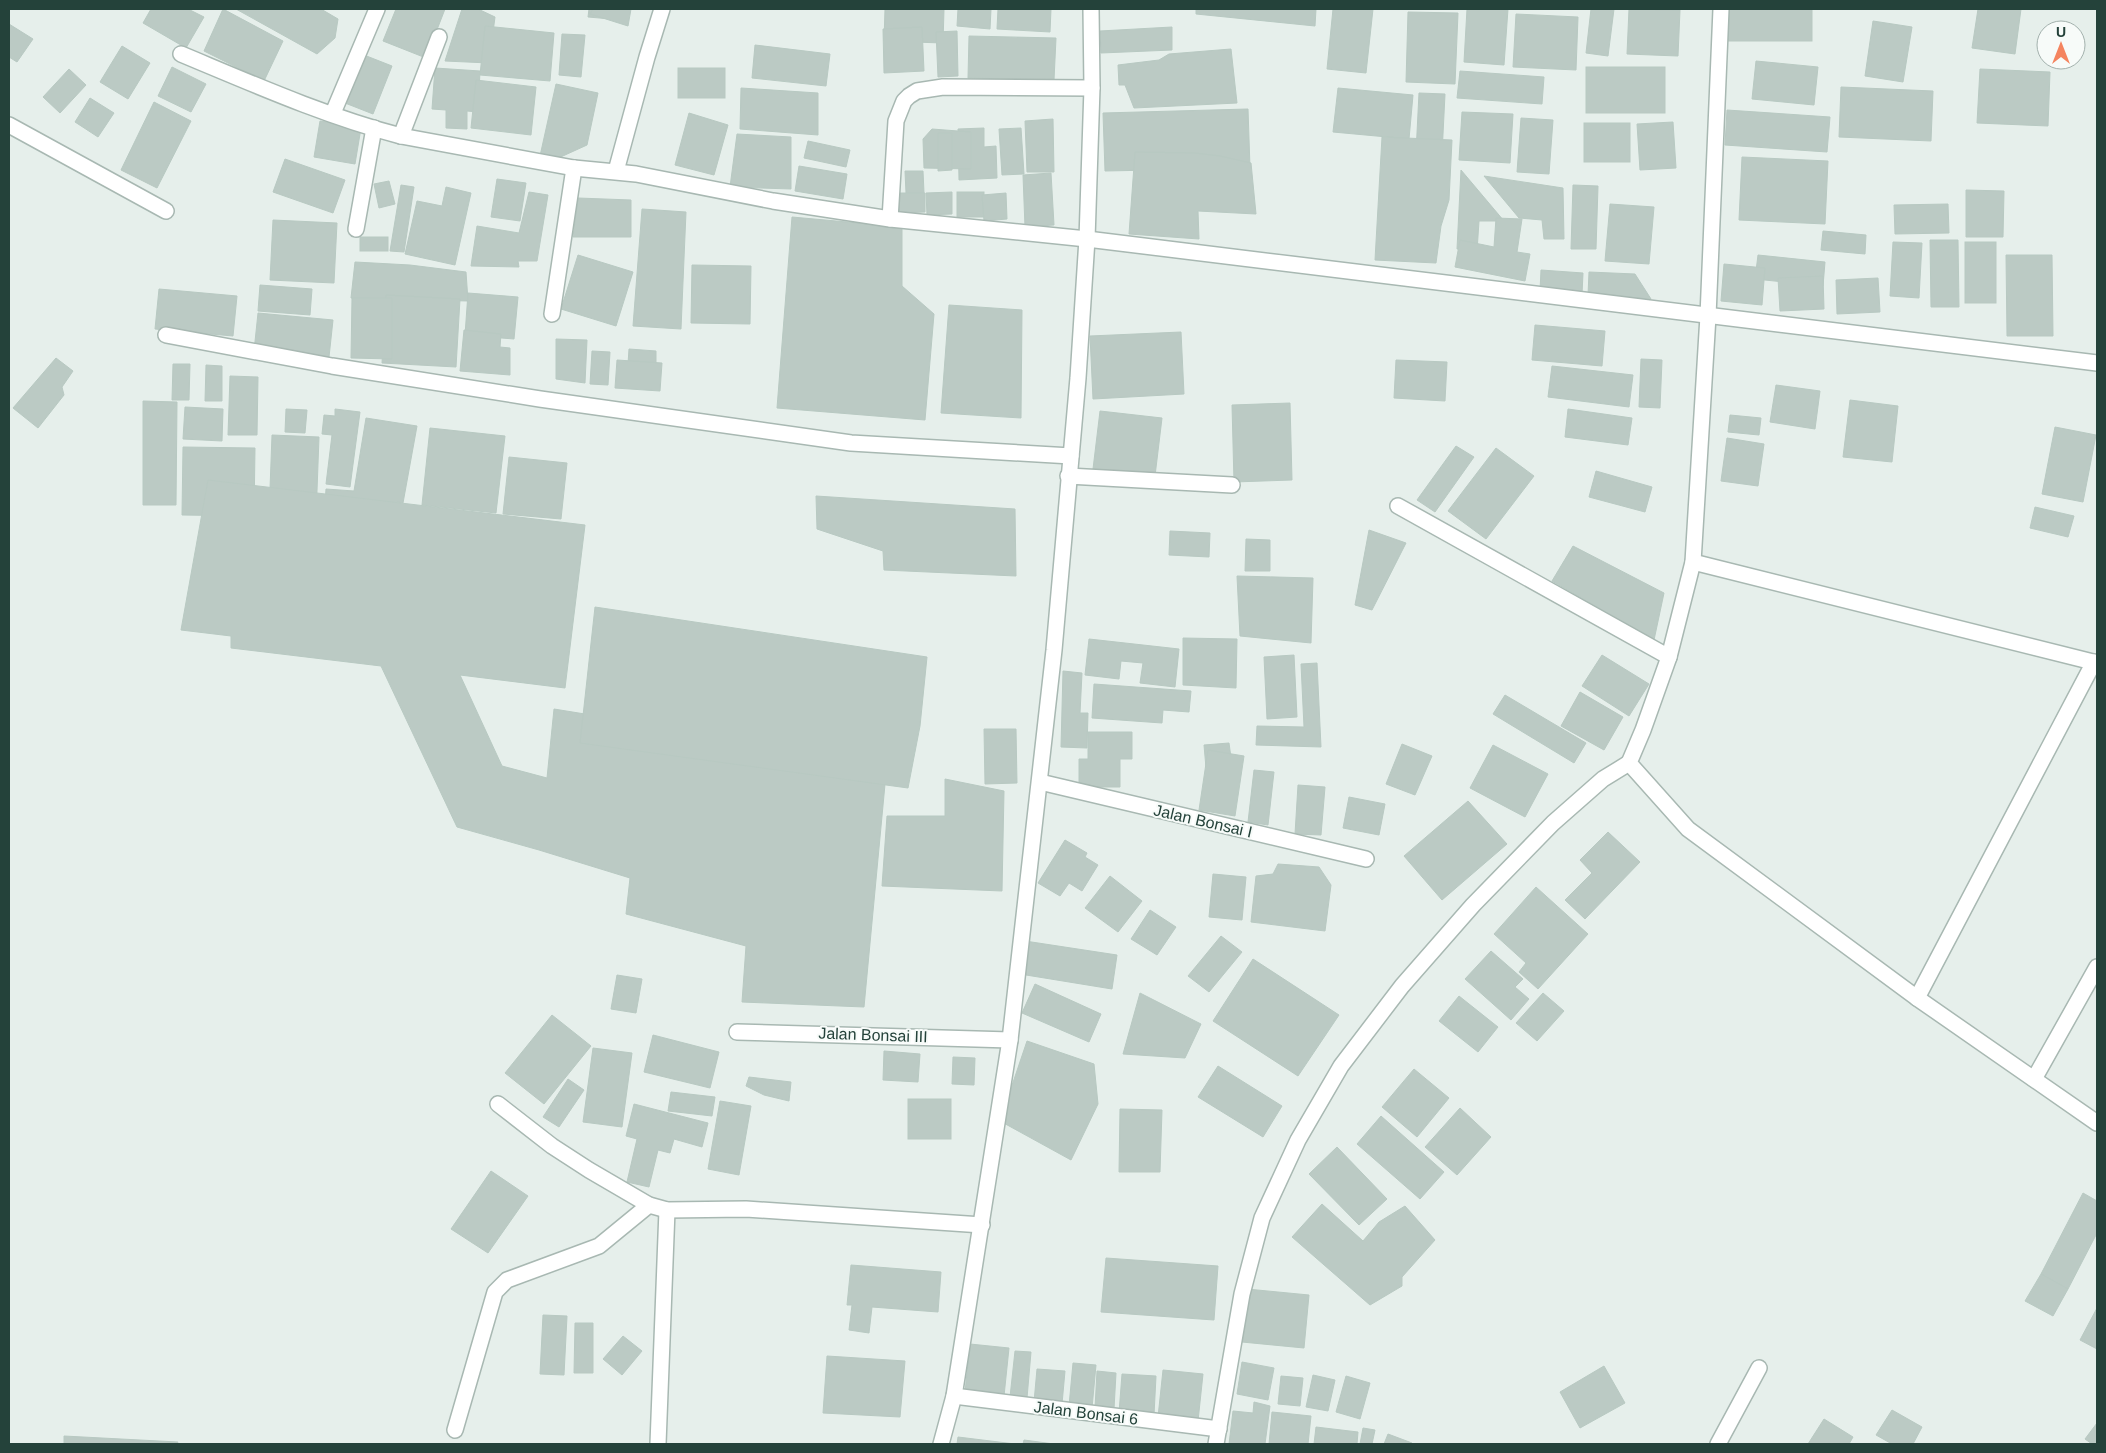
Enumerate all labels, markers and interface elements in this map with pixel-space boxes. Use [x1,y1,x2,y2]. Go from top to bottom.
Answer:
north arrow [2036,20,2086,70]
text: U [2056,24,2066,40]
street label: Jalan Bonsai I [1152,801,1254,841]
street label: Jalan Bonsai III [818,1025,928,1045]
street label: Jalan Bonsai 6 [1033,1398,1139,1428]

